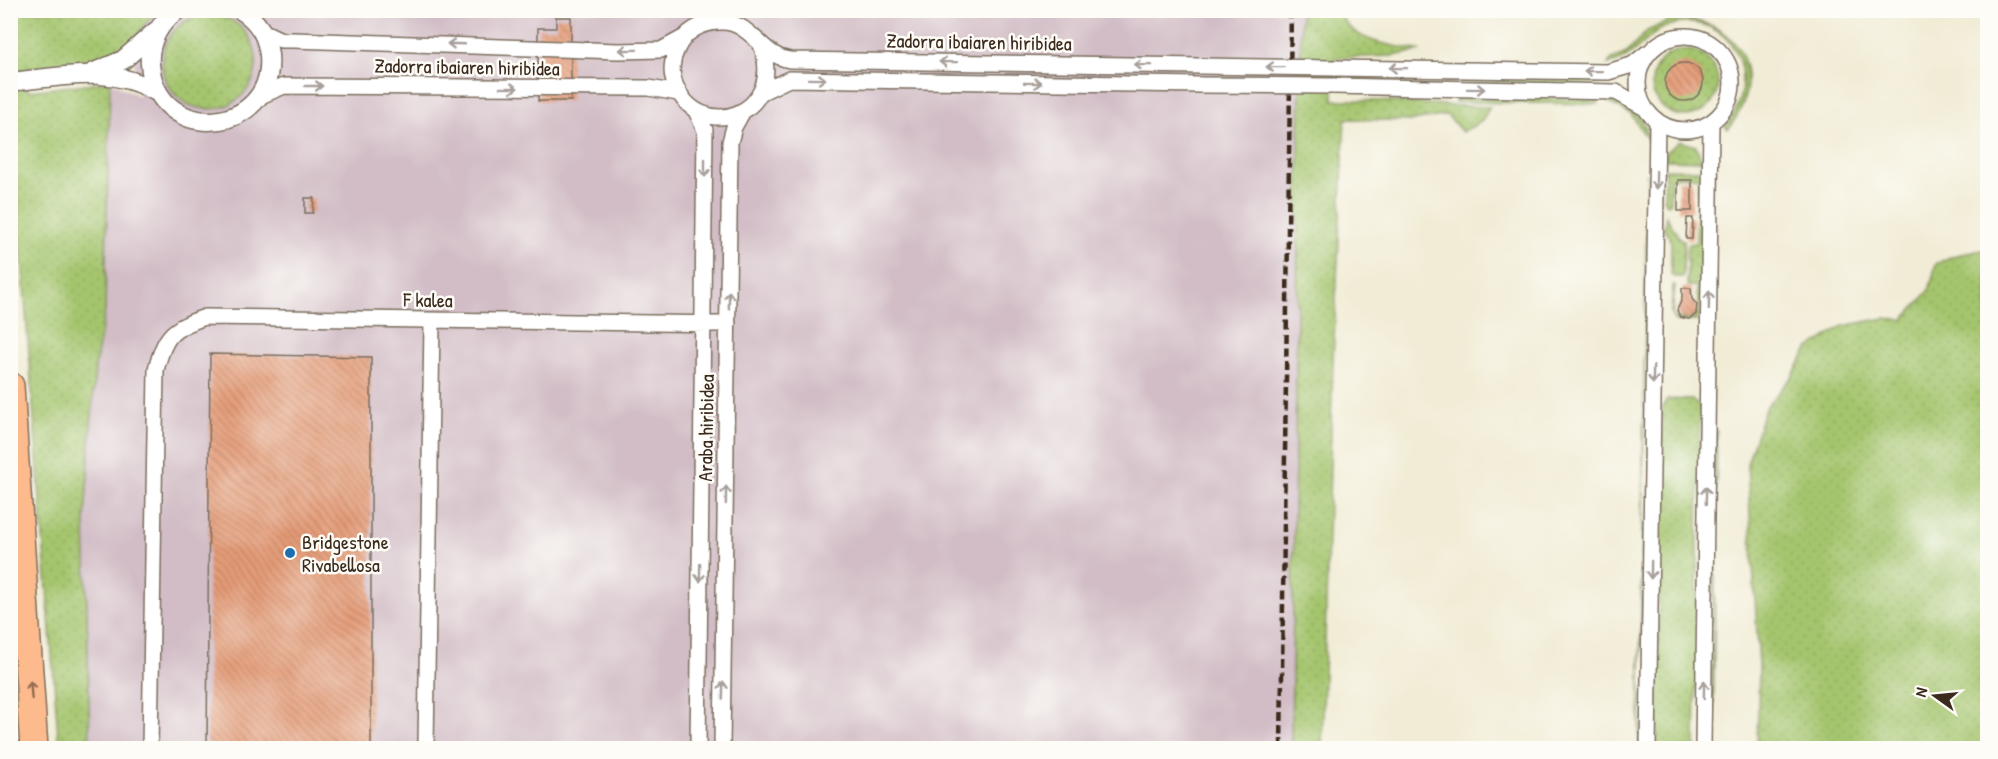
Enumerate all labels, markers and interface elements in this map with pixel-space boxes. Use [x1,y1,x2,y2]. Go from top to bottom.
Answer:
street label: Zadorra ibaiaren hiribidea [886,26,1072,57]
one-way arrow [447,38,467,50]
one-way arrow [618,45,638,56]
street label: Zadorra ibaiaren hiribidea [374,51,560,82]
one-way arrow [938,56,958,68]
one-way arrow [1133,59,1153,71]
one-way arrow [1266,61,1286,73]
one-way arrow [1389,63,1409,74]
one-way arrow [1584,65,1604,77]
one-way arrow [806,73,826,85]
one-way arrow [1022,77,1042,89]
one-way arrow [303,80,323,92]
one-way arrow [498,82,518,94]
one-way arrow [1465,84,1485,95]
one-way arrow [699,157,711,177]
one-way arrow [1650,170,1662,190]
street label: F kalea [402,286,453,313]
one-way arrow [723,291,734,311]
one-way arrow [1703,291,1715,311]
one-way arrow [1647,365,1659,385]
street label: Araba hiribidea [691,374,720,482]
one-way arrow [720,486,732,506]
one-way arrow [1700,486,1712,506]
place label: Bridgestone Rivabellosa [302,528,389,578]
marker: Bridgestone Rivabellosa [283,546,297,560]
one-way arrow [1645,560,1657,580]
one-way arrow [694,562,706,582]
north arrow [1905,666,1965,726]
one-way arrow [25,681,36,701]
one-way arrow [717,681,729,701]
one-way arrow [1698,681,1709,701]
text: N [1909,685,1932,699]

